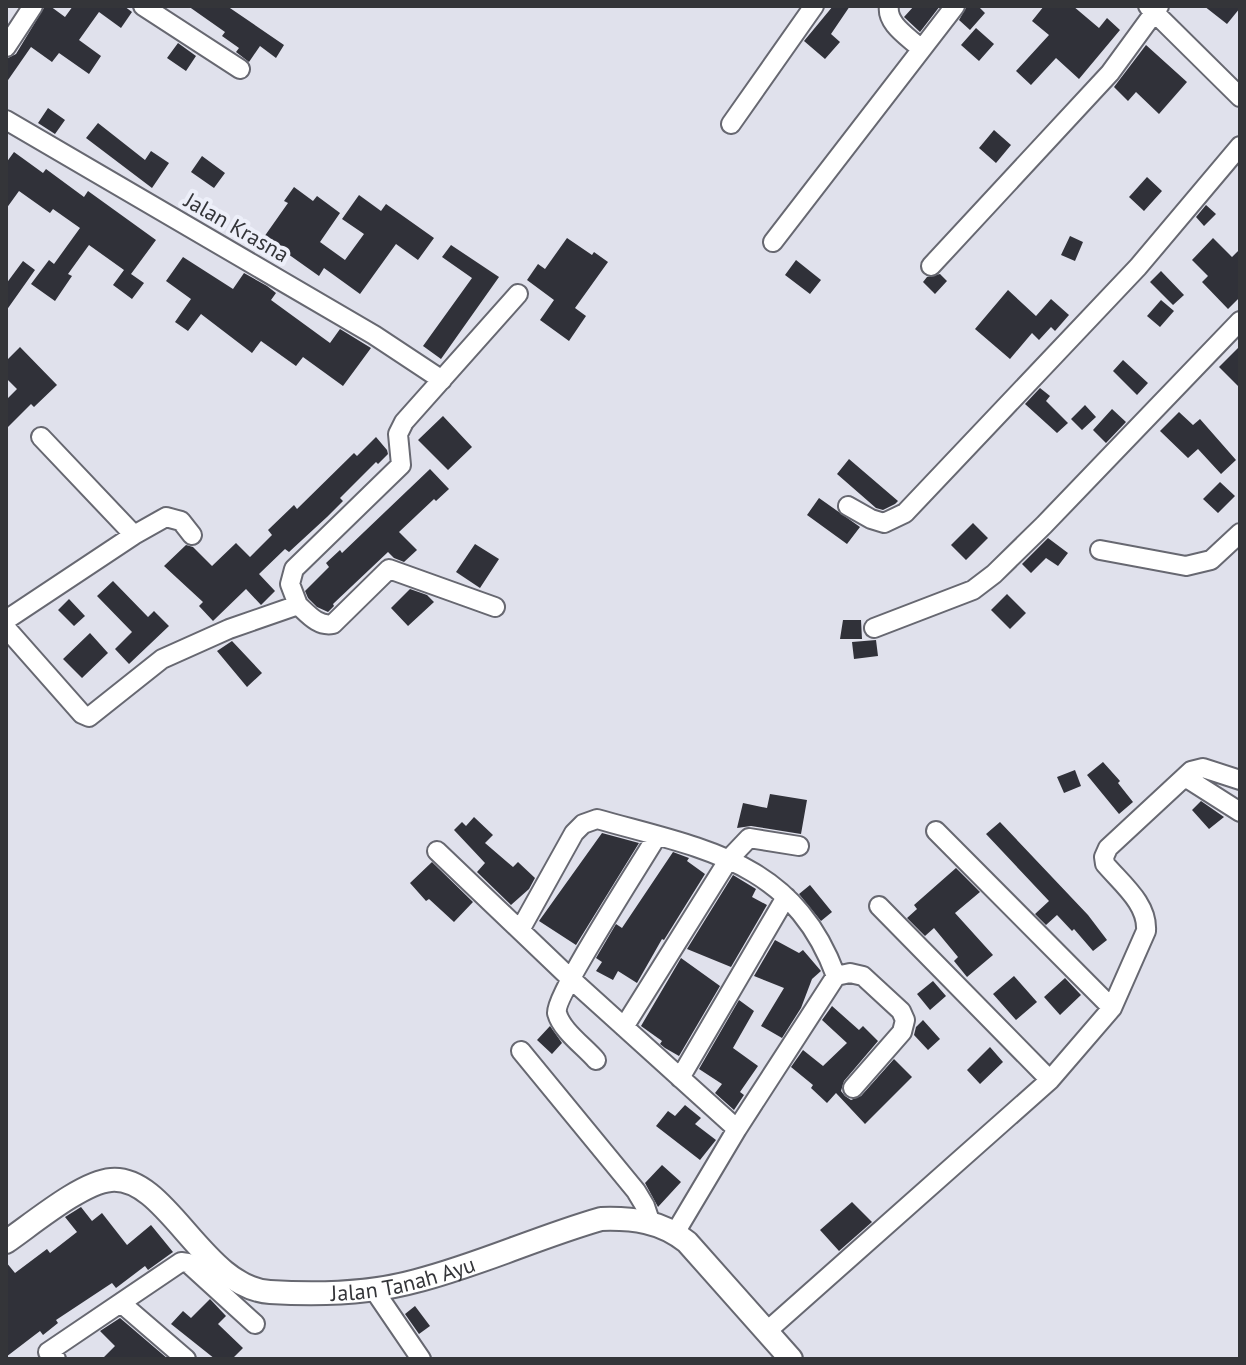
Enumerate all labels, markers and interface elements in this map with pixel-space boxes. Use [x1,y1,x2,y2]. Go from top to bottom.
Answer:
street label: Jalan Krasna [179,185,294,268]
street label: Jalan Tanah Ayu [329,1250,479,1307]

